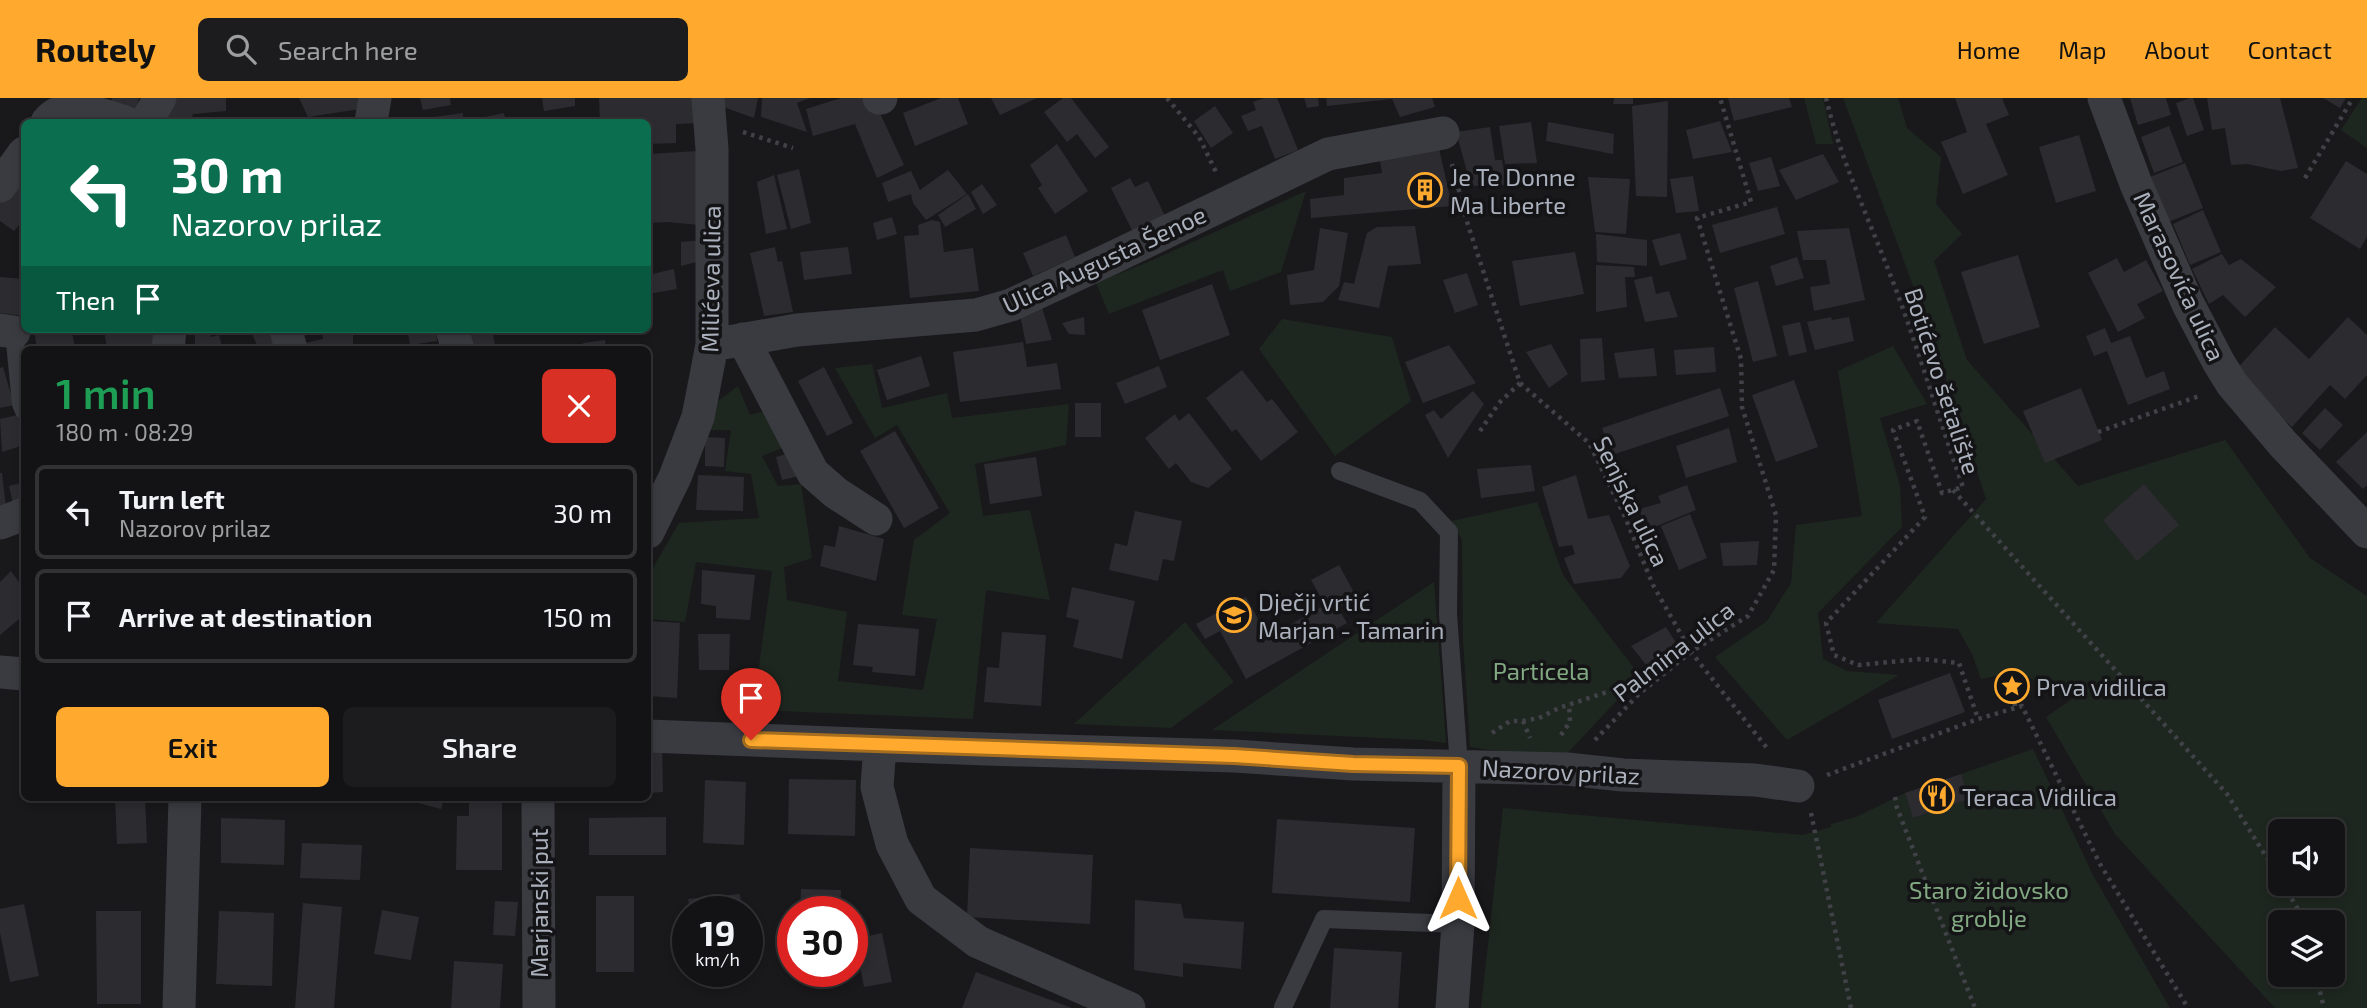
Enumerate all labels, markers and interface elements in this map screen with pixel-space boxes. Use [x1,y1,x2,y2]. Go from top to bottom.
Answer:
search box [198,18,688,81]
text: Routely [35,29,156,69]
icon: search [222,30,260,68]
text: Search here [278,34,418,65]
text: Home [1957,35,2020,64]
text: Map [2058,35,2106,64]
text: About [2144,35,2210,64]
text: Contact [2248,35,2332,64]
text: 30 m [171,144,283,203]
icon: left [56,147,147,238]
place label: Je Te Donne Ma Liberte [1450,162,1576,219]
building icon: Je Te Donne Ma Liberte [1406,171,1444,209]
street label: Marasovića ulica [2128,187,2232,365]
street label: Ulica Augusta Šenoe [998,199,1210,319]
text: Nazorov prilaz [171,204,382,242]
street label: Milićeva ulica [694,205,726,353]
icon: arrive [129,280,167,318]
text: Then [56,284,115,315]
street label: Botićevo šetalište [1899,284,1987,478]
text: 1 min [56,367,156,417]
button: close [542,369,616,443]
text: 180 m · 08:29 [56,418,193,446]
street label: Senjska ulica [1588,431,1676,571]
text: Turn left [119,483,225,514]
icon: left [60,493,98,531]
text: 30 m [553,497,612,528]
text: Nazorov prilaz [119,514,271,542]
place label: Dječji vrtić Marjan - Tamarin [1258,587,1444,644]
street label: Palmina ulica [1607,595,1739,707]
school or university icon: Dječji vrtić Marjan - Tamarin [1215,596,1253,634]
icon: arrive [60,597,98,635]
text: Arrive at destination [119,601,372,632]
text: 150 m [543,601,612,632]
park label: Particela [1493,656,1589,685]
place icon: Prva vidilica [1993,667,2031,705]
pin [721,668,781,740]
place label: Prva vidilica [2036,672,2167,701]
icon: arrive [732,679,770,717]
button: Exit [56,707,329,787]
button: Share [343,707,616,787]
street label: Nazorov prilaz [1481,752,1641,790]
restaurant icon: Teraca Vidilica [1918,777,1956,815]
place label: Teraca Vidilica [1962,782,2117,811]
map controls [2268,819,2345,987]
button: sound [2268,819,2345,896]
street label: Marjanski put [524,828,553,978]
position arrow [1421,861,1495,935]
park label: Staro židovsko groblje [1909,875,2069,932]
speed limit sign: 30 [777,896,868,987]
button: layers [2268,910,2345,987]
text: 19 [700,911,735,953]
text: km/h [695,948,740,970]

